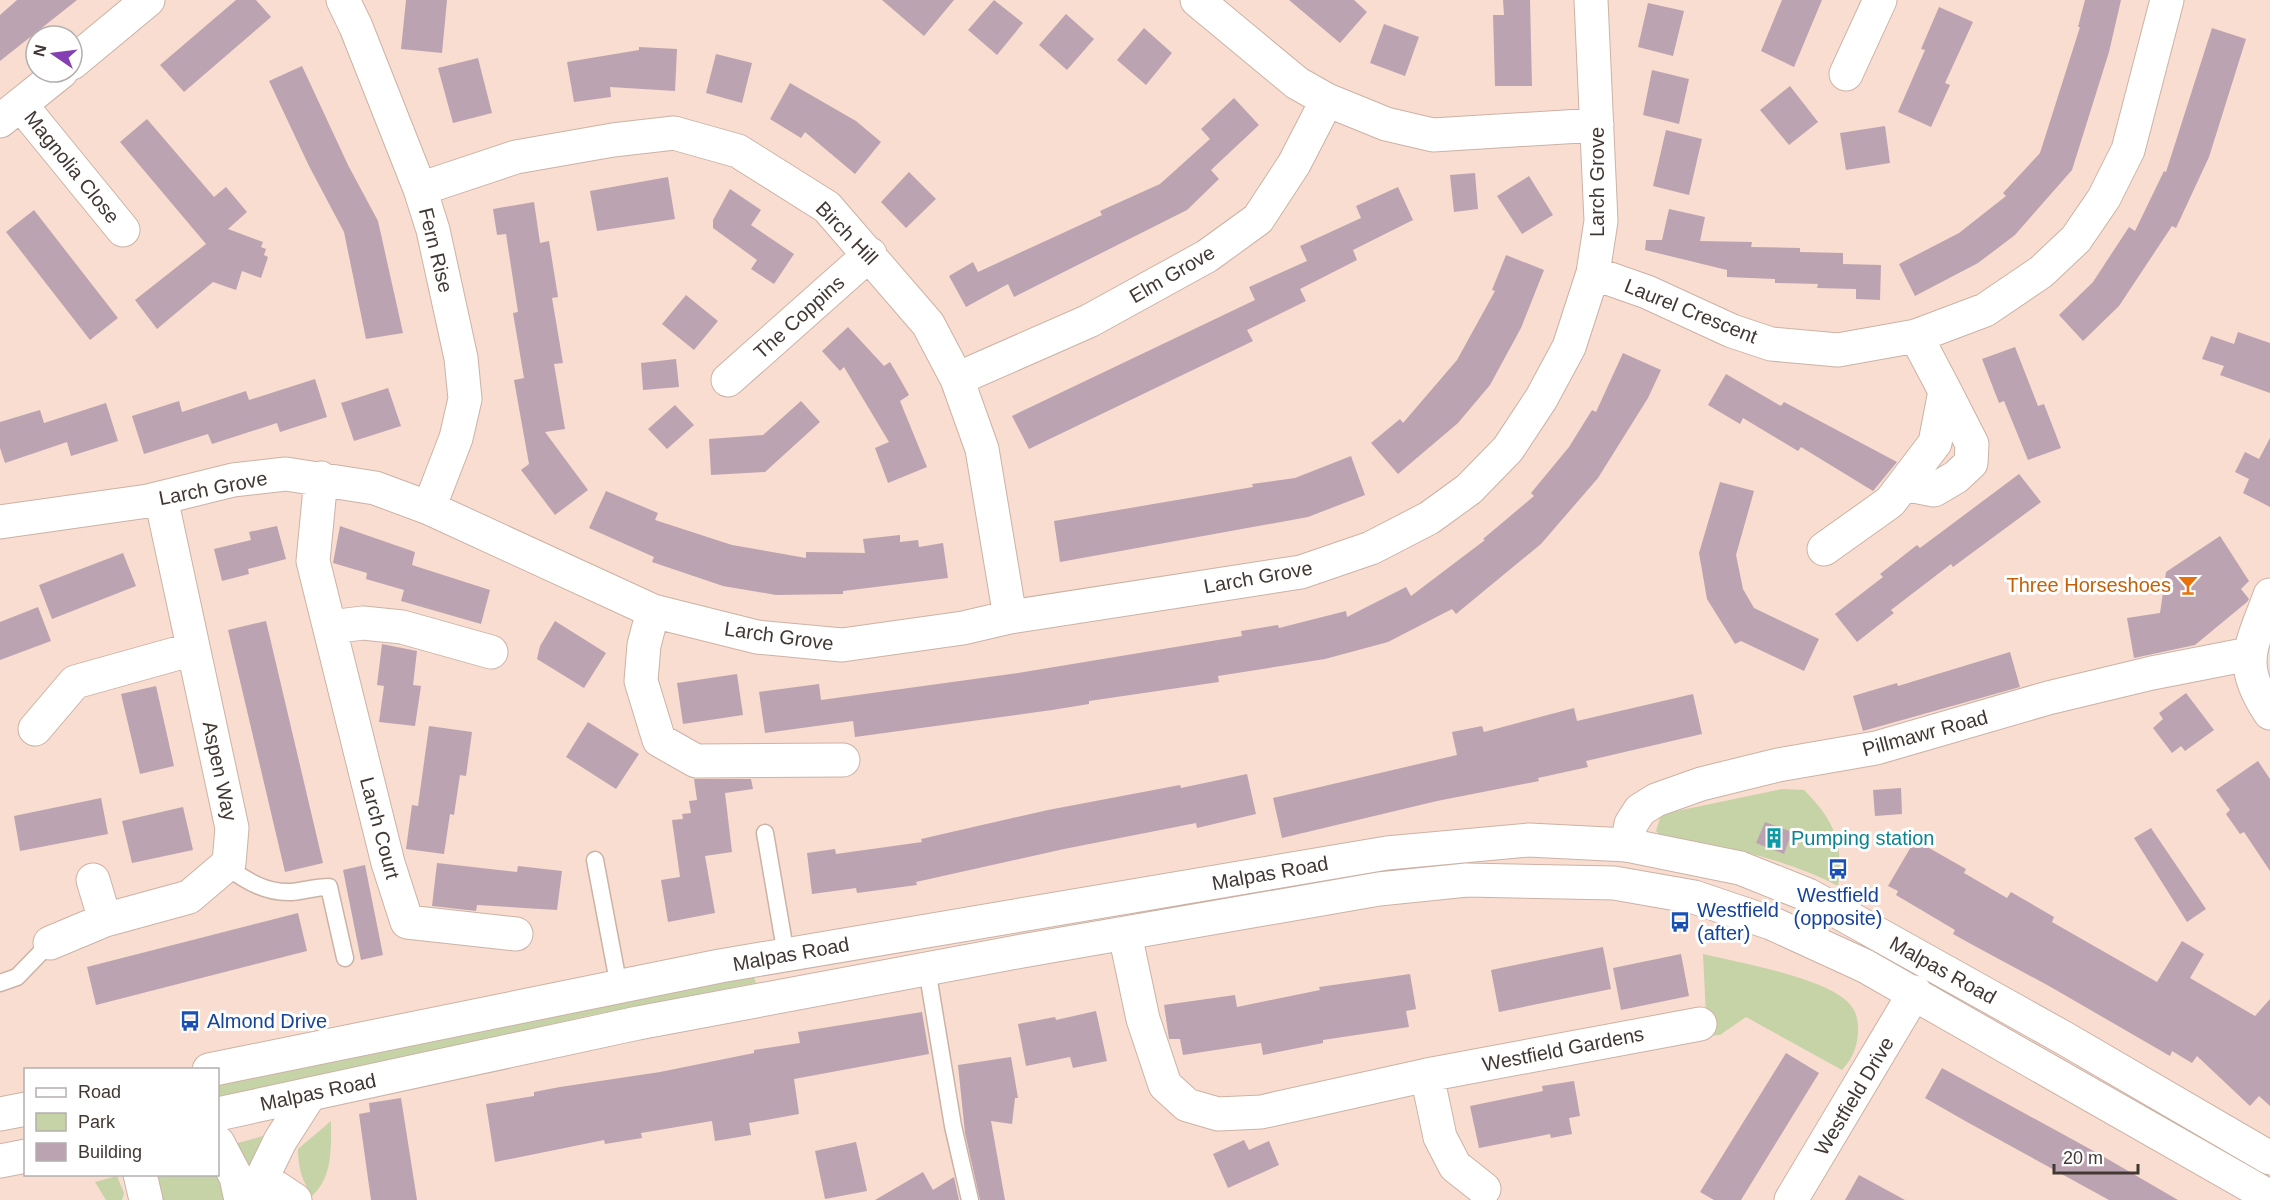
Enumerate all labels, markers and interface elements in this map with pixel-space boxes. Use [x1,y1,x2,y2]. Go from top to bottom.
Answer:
north arrow [24,24,84,84]
text: N [30,43,50,58]
street label: Magnolia Close [20,107,124,227]
street label: Larch Grove [1586,127,1608,237]
street label: Birch Hill [812,197,882,269]
street label: Fern Rise [415,205,457,295]
street label: Elm Grove [1126,241,1218,307]
street label: The Coppins [750,271,848,363]
street label: Laurel Crescent [1621,274,1761,348]
street label: Larch Grove [157,467,269,509]
street label: Larch Grove [1202,557,1314,597]
bar icon: Three Horseshoes [2176,573,2200,597]
place label: Three Horseshoes [2006,574,2171,596]
street label: Larch Grove [723,617,835,655]
street label: Pillmawr Road [1860,706,1990,760]
street label: Aspen Way [199,719,241,823]
street label: Larch Court [356,775,404,882]
building icon: Pumping station [1762,826,1786,850]
place label: Pumping station [1791,827,1934,849]
street label: Malpas Road [1210,852,1330,894]
bus stop icon: Westfield (opposite) [1826,857,1850,881]
place label: Westfield (opposite) [1794,884,1882,929]
place label: Westfield (after) [1697,899,1779,944]
bus stop icon: Westfield (after) [1668,910,1692,934]
street label: Malpas Road [1886,932,2000,1008]
street label: Malpas Road [731,933,851,975]
bus stop icon: Almond Drive [178,1009,202,1033]
place label: Almond Drive [207,1010,327,1032]
street label: Westfield Gardens [1480,1023,1646,1075]
street label: Westfield Drive [1810,1033,1898,1159]
legend [24,1068,219,1176]
street label: Malpas Road [258,1069,378,1115]
text: Road [78,1082,121,1102]
text: Park [78,1112,116,1132]
scale bar [2054,1137,2138,1175]
text: Building [78,1142,142,1162]
text: 20 m [2063,1148,2103,1168]

